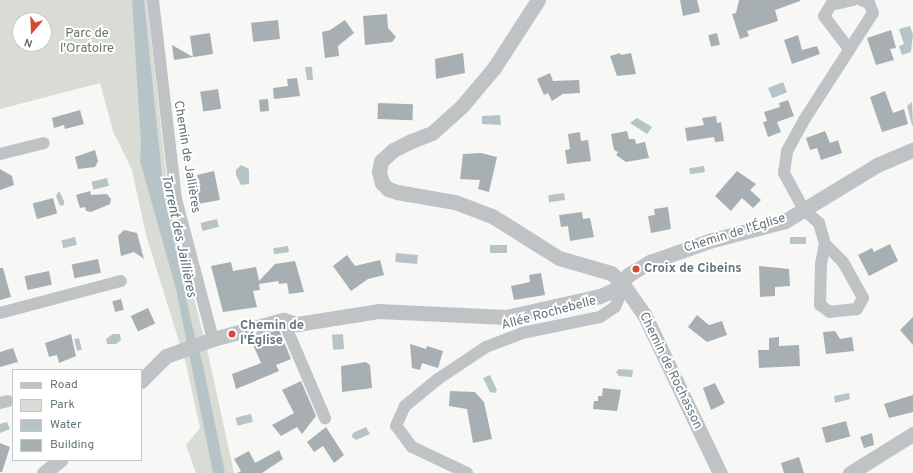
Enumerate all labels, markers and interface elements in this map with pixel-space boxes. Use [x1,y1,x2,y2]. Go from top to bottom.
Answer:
north arrow [12,12,52,52]
park label: Parc de l'Oratoire [60,27,114,58]
text: N [22,34,34,50]
street label: Chemin de Jallières [169,100,203,214]
water label: Torrent des Jaillières [157,173,199,299]
street label: Chemin de l'Église [682,211,788,257]
place label: Croix de Cibeins [644,261,742,277]
marker: Croix de Cibeins [631,264,641,274]
street label: Allée Rochebelle [500,294,598,334]
street label: Chemin de Rochasson [635,310,705,432]
place label: Chemin de l'Église [240,319,304,350]
marker: Chemin de l'Église [227,329,237,339]
legend [12,369,142,461]
text: Road [50,377,78,393]
text: Park [50,397,75,413]
text: Water [50,417,82,433]
text: Building [50,437,94,453]

